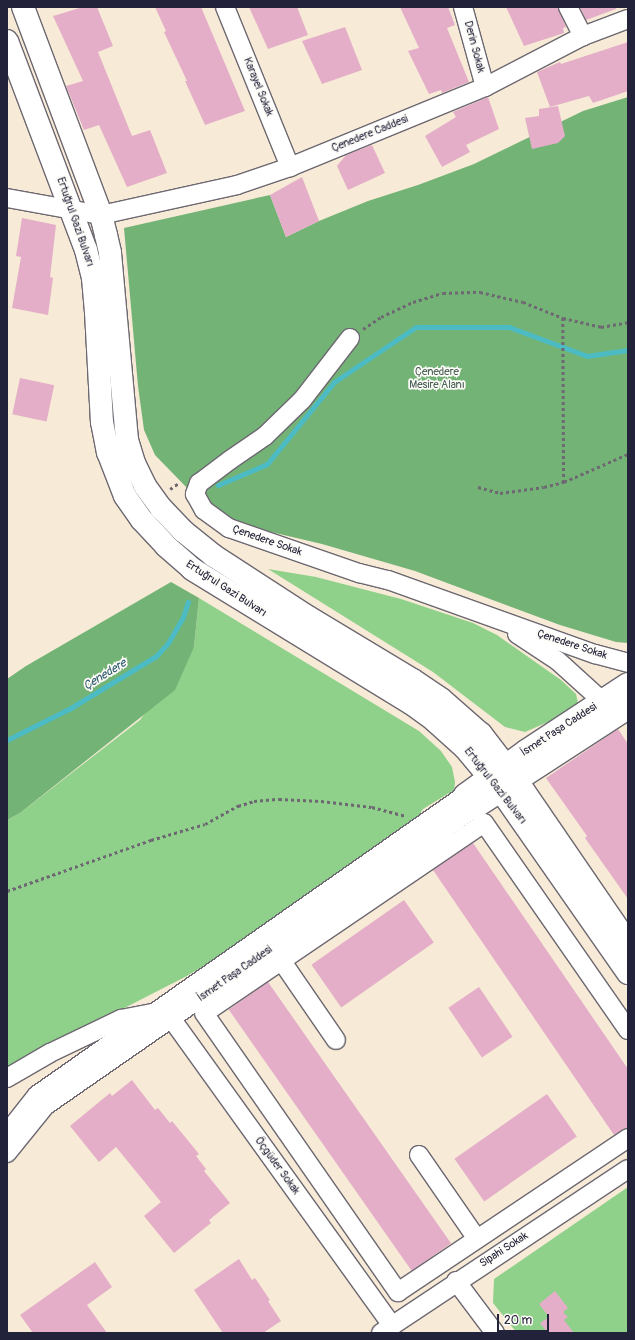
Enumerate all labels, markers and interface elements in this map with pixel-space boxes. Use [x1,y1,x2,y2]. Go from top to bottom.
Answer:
street label: Derin Sokak [461,20,487,74]
street label: Karayel Sokak [240,56,276,118]
street label: Çenedere Caddesi [330,113,410,155]
street label: Ertuğrul Gazi Bulvarı [54,176,96,268]
park label: Çenedere Mesire Alanı [409,366,465,392]
street label: Çenedere Sokak [230,523,304,559]
street label: Ertuğrul Gazi Bulvarı [183,558,269,620]
street label: Çenedere Sokak [535,627,609,663]
water label: Çenedere [81,656,129,694]
street label: İsmet Paşa Caddesi [518,700,600,760]
street label: Ertuğrul Gazi Bulvarı [461,745,529,827]
street label: İsmet Paşa Caddesi [195,943,275,1005]
street label: Öçgüder Sokak [252,1135,302,1197]
street label: Sipahi Sokak [477,1230,531,1270]
scale bar [499,1306,551,1332]
text: 20 m [504,1313,532,1328]

